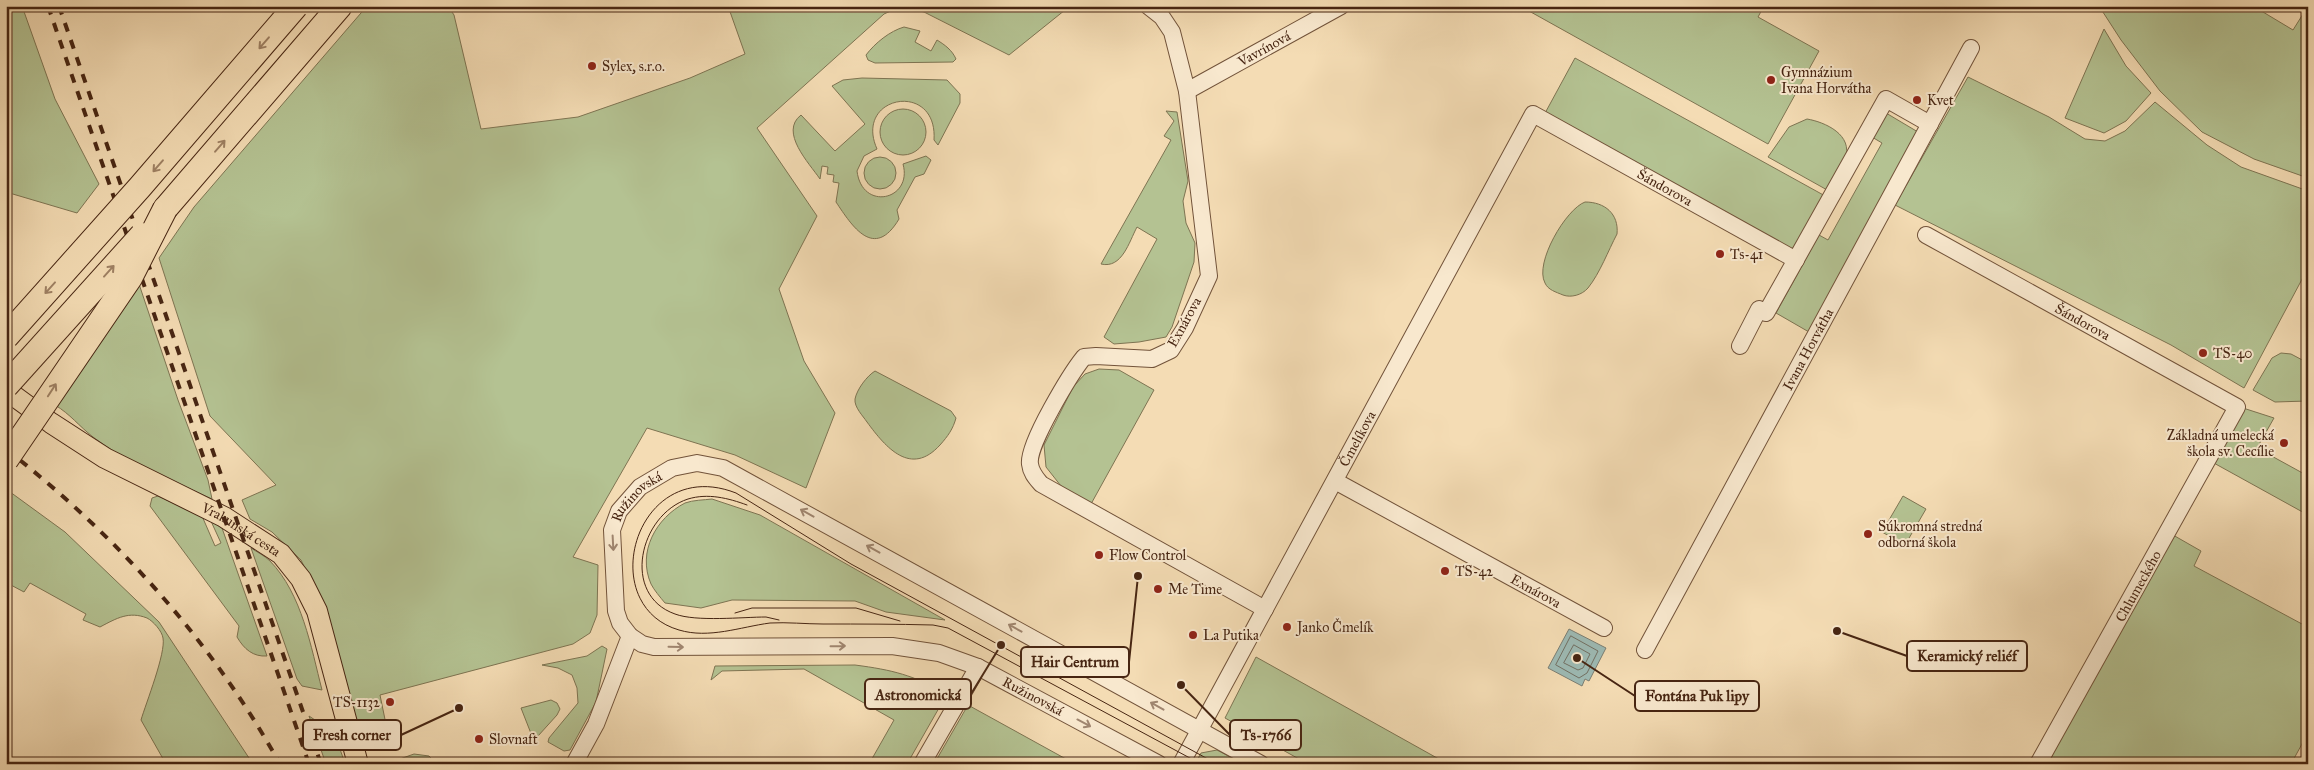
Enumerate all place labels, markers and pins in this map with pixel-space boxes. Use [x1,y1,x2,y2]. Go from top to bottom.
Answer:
place label: Sylex, s.r.o. [602,58,665,75]
marker: Sylex, s.r.o. [586,60,598,72]
place label: Gymnázium Ivana Horvátha [1781,64,1872,97]
marker: Gymnázium Ivana Horvátha [1765,74,1777,86]
place label: Kvet [1927,92,1954,109]
marker: Kvet [1911,94,1923,106]
place label: Ts-41 [1730,246,1764,263]
marker: Ts-41 [1714,248,1726,260]
place label: TS-40 [2213,345,2252,362]
marker: TS-40 [2197,347,2209,359]
place label: Základná umelecká škola sv. Cecílie [2167,427,2274,460]
marker: Základná umelecká škola sv. Cecílie [2278,437,2290,449]
place label: Súkromná stredná odborná škola [1878,518,1982,551]
marker: Súkromná stredná odborná škola [1862,528,1874,540]
place label: Flow Control [1109,547,1187,564]
marker: Flow Control [1093,549,1105,561]
place label: TS-42 [1455,563,1493,580]
marker: TS-42 [1439,565,1451,577]
place label: Me Time [1168,581,1222,598]
marker: Me Time [1152,583,1164,595]
place label: Janko Čmelík [1295,617,1374,637]
marker: Janko Čmelík [1281,621,1293,633]
place label: La Putika [1203,627,1259,644]
marker: La Putika [1187,629,1199,641]
callout: Keramický reliéf [1907,641,2027,671]
callout: Hair Centrum [1021,647,1129,677]
callout: Astronomická [865,679,971,709]
callout: Fontána Puk lipy [1635,681,1759,711]
place label: TS-1132 [333,694,380,711]
marker: TS-1132 [384,696,396,708]
callout: Fresh corner [303,720,401,750]
callout: Ts-1766 [1230,720,1301,750]
place label: Slovnaft [489,731,538,748]
marker: Slovnaft [473,733,485,745]

